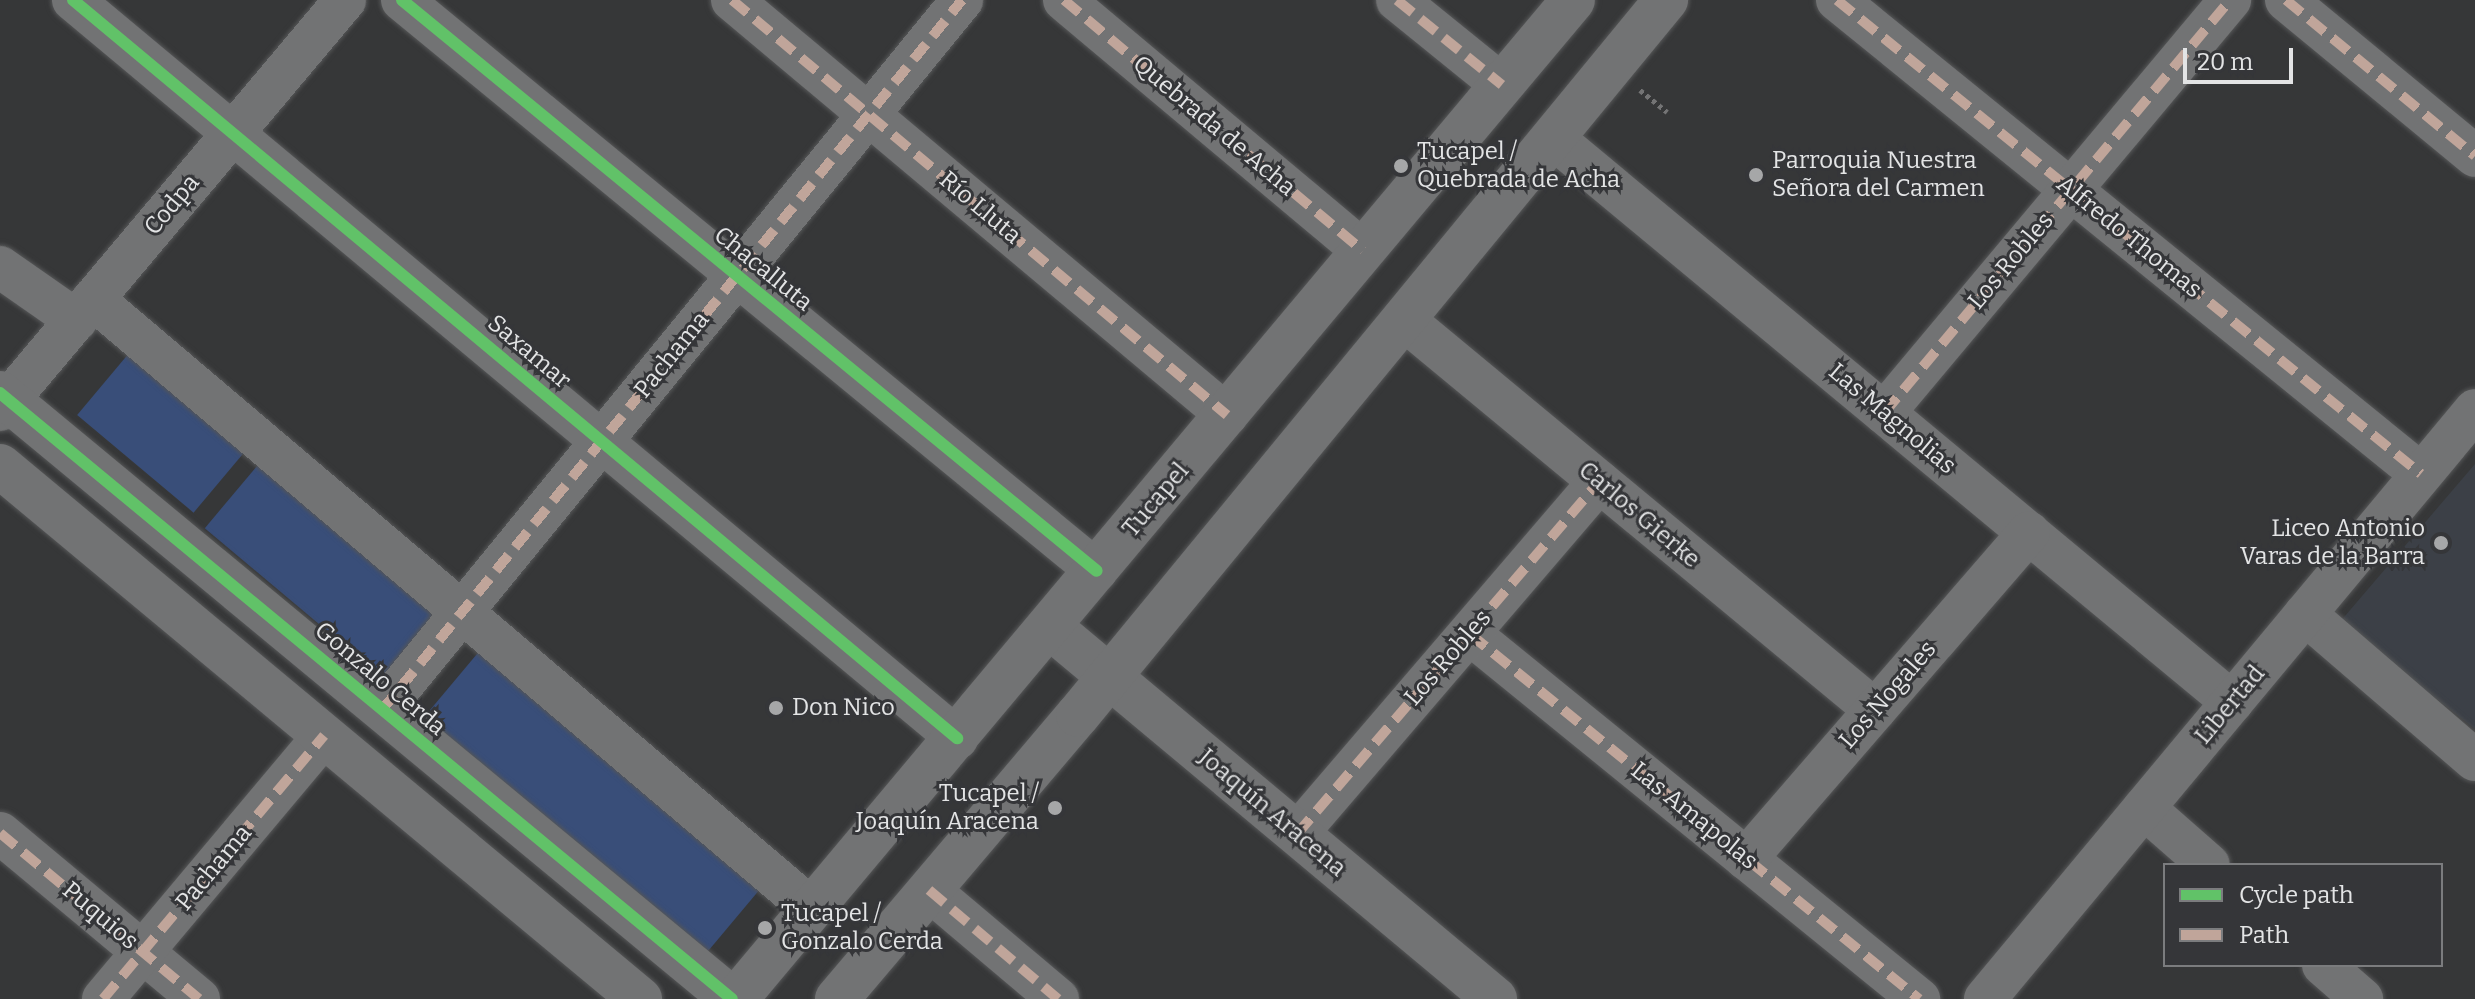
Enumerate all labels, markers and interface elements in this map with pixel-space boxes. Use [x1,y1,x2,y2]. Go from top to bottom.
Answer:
scale bar [2187,32,2297,82]
text: 20 m [2197,48,2253,76]
street label: Quebrada de Acha [1127,50,1301,202]
place label: Tucapel / Quebrada de Acha [1417,138,1620,194]
place label: Parroquia Nuestra Señora del Carmen [1772,147,1985,203]
marker: Tucapel / Quebrada de Acha [1392,157,1410,175]
street label: Río Lluta [933,166,1027,250]
marker: Parroquia Nuestra Señora del Carmen [1747,166,1765,184]
street label: Codpa [138,169,206,241]
street label: Alfredo Thomas [2051,170,2207,304]
street label: Los Robles [1962,207,2060,315]
street label: Chacalluta [708,221,818,317]
street label: Pachama [628,306,716,404]
street label: Saxamar [482,309,576,395]
street label: Las Magnolias [1823,358,1961,480]
street label: Carlos Gierke [1573,456,1705,574]
street label: Tucapel [1117,457,1195,543]
place label: Liceo Antonio Varas de la Barra [2240,515,2425,571]
marker: Liceo Antonio Varas de la Barra [2432,534,2450,552]
street label: Los Robles [1399,604,1497,712]
street label: Gonzalo Cerda [309,616,451,742]
street label: Los Nogales [1833,635,1943,755]
street label: Libertad [2189,660,2271,750]
place label: Don Nico [792,694,895,722]
marker: Don Nico [767,699,785,717]
street label: Joaquín Aracena [1193,743,1351,883]
street label: Las Amapolas [1625,756,1763,876]
place label: Tucapel / Joaquín Aracena [856,780,1039,836]
marker: Tucapel / Joaquín Aracena [1046,799,1064,817]
street label: Pachama [170,819,258,917]
legend [2163,863,2443,967]
street label: Puquios [56,876,144,956]
text: Cycle path [2239,881,2354,909]
place label: Tucapel / Gonzalo Cerda [781,900,943,956]
marker: Tucapel / Gonzalo Cerda [756,919,774,937]
text: Path [2239,921,2289,949]

